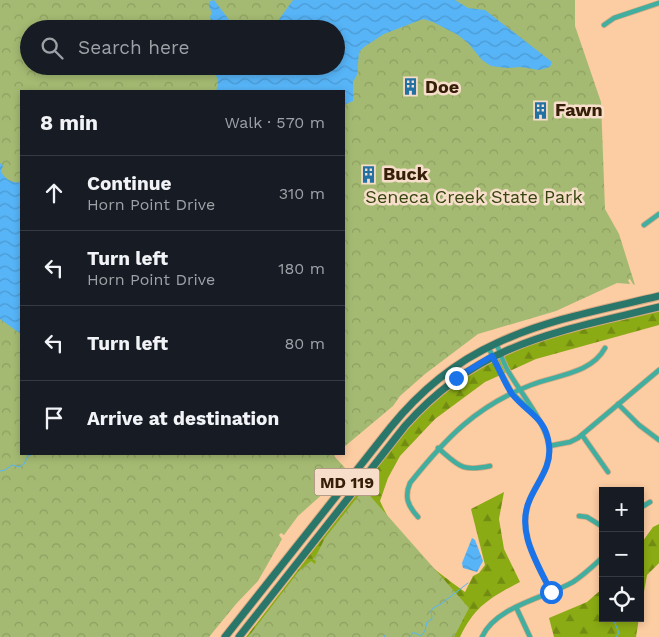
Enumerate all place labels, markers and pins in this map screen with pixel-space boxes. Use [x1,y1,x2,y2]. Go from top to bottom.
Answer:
place label: Doe [425,76,459,97]
building icon: Doe [401,77,421,97]
place label: Fawn [555,99,603,120]
building icon: Fawn [531,100,551,120]
place label: Buck [383,163,429,184]
building icon: Buck [359,164,379,184]

